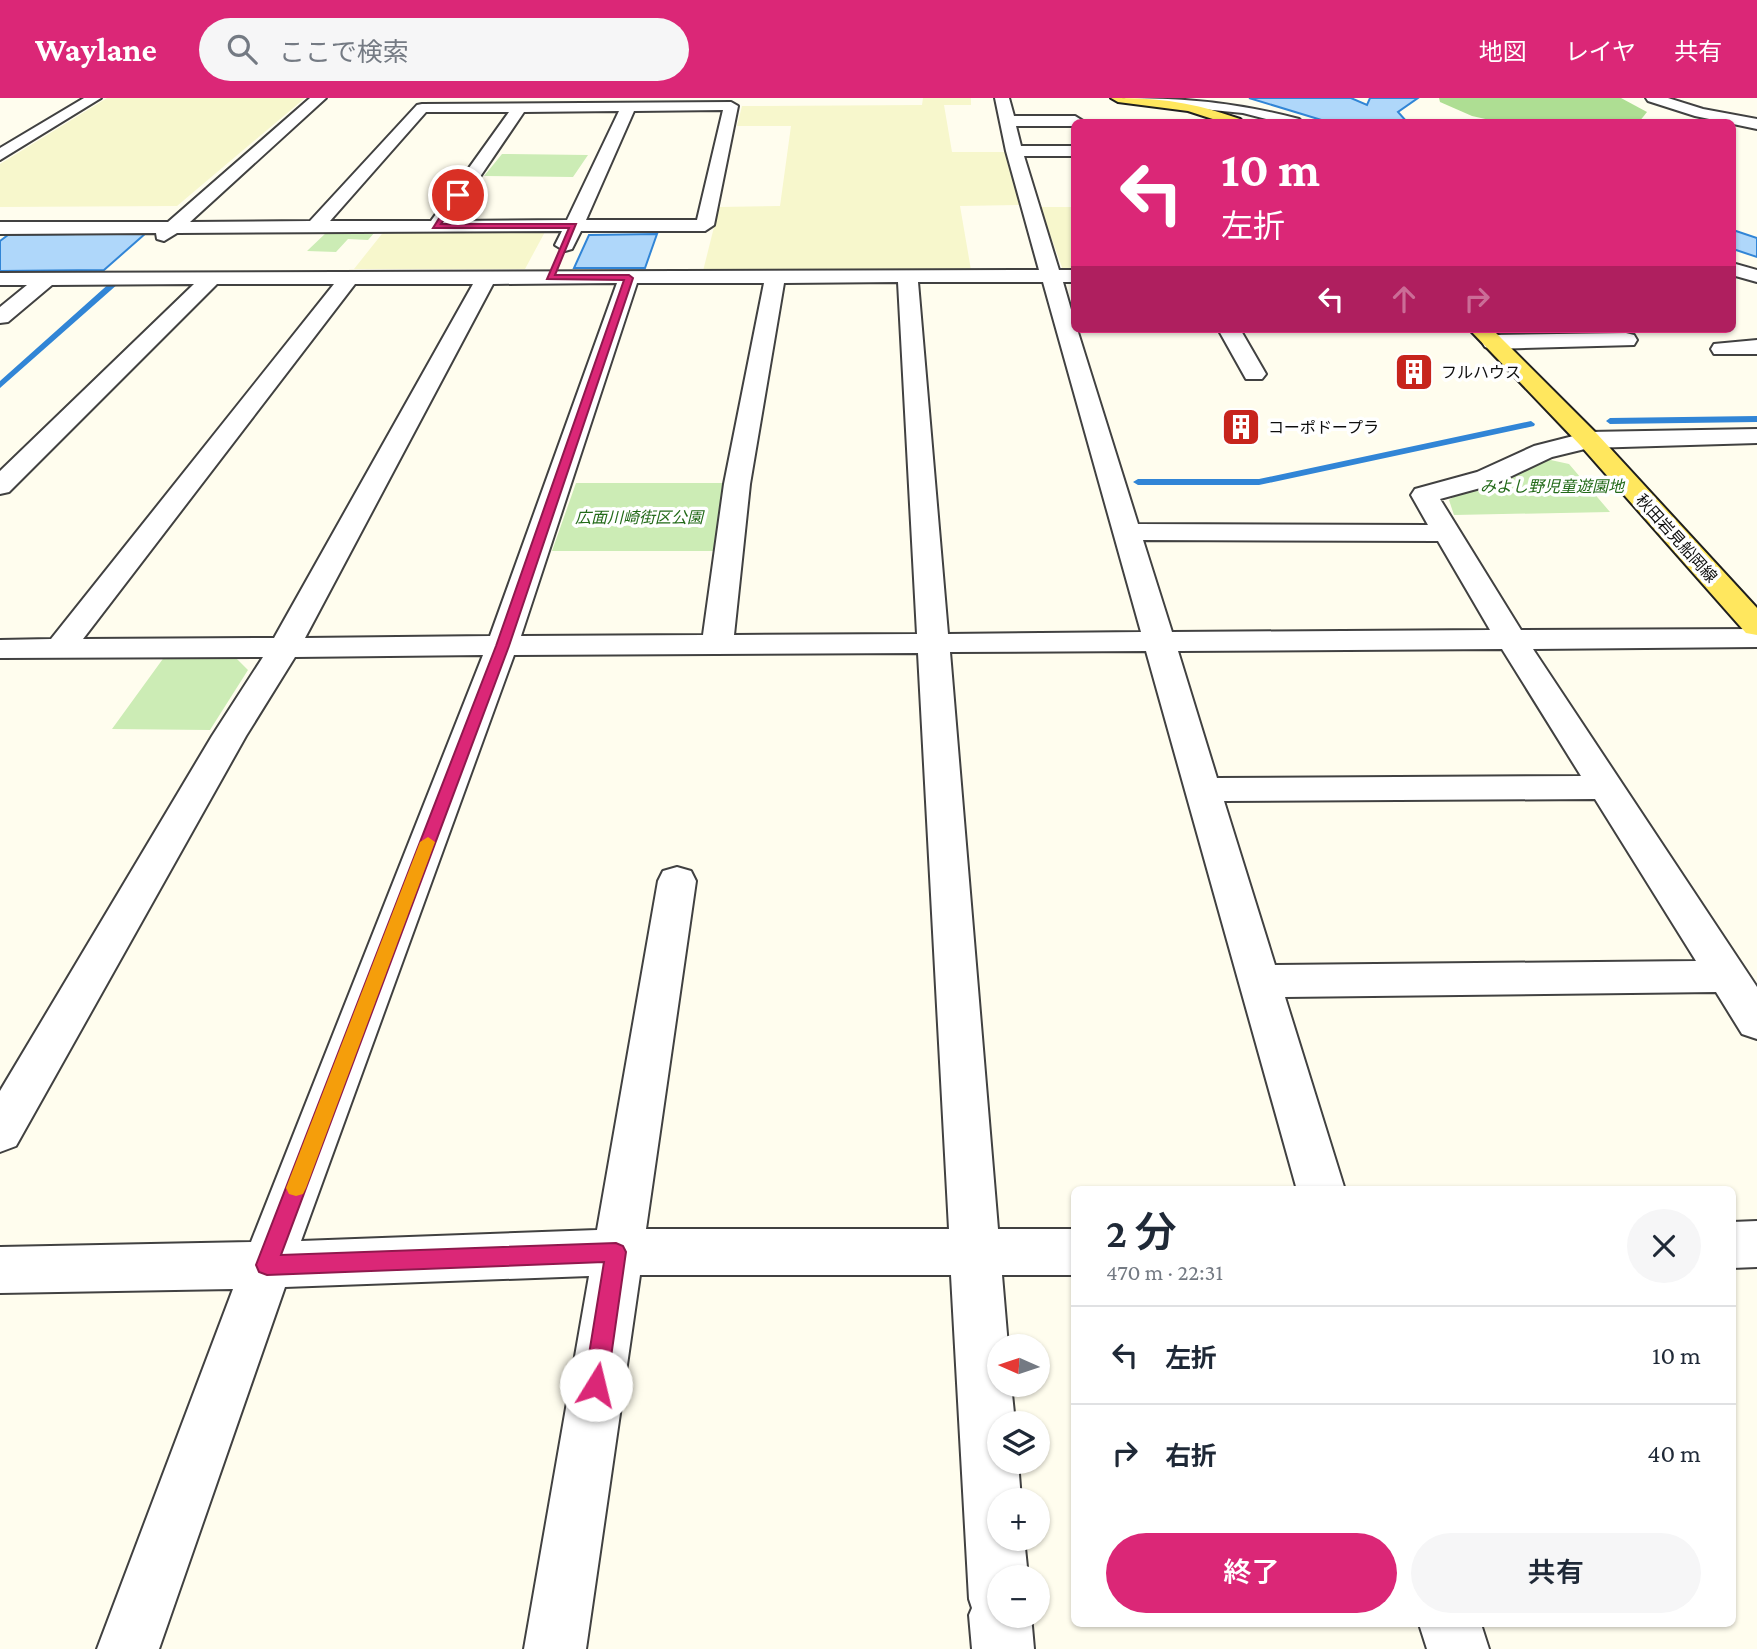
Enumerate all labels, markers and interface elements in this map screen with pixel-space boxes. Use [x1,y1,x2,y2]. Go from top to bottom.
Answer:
search box [199,18,689,81]
icon: search [223,30,261,68]
text: Waylane [35,31,157,68]
text: ここで検索 [279,38,409,67]
text: 地図 [1479,38,1527,65]
text: レイヤ [1565,38,1636,65]
text: 共有 [1674,38,1722,65]
text: 10 m [1221,142,1320,197]
icon: left [1106,147,1197,238]
pin [428,165,488,225]
icon: arrive [439,176,477,214]
text: 左折 [1221,208,1285,244]
icon: left [1312,280,1350,318]
icon: ahead [1385,280,1423,318]
icon: right [1458,280,1496,318]
building icon: フルハウス [1393,351,1435,393]
place label: フルハウス [1441,364,1521,381]
building icon: コーポドープラ [1220,406,1262,448]
place label: コーポドープラ [1268,419,1379,436]
park label: みよし野児童遊園地 [1480,478,1626,495]
street label: 秋田岩見船岡線 [1633,491,1720,586]
park label: 広面川崎街区公園 [575,509,705,526]
text: 2 分 [1106,1209,1177,1256]
button: close [1627,1209,1701,1283]
text: 470 m · 22:31 [1106,1259,1223,1285]
north arrow [987,1334,1050,1396]
map controls [987,1334,1050,1628]
icon: left [1106,1336,1144,1374]
text: 10 m [1652,1341,1701,1370]
text: 左折 [1165,1344,1217,1373]
position arrow [559,1348,633,1422]
button: layers [987,1411,1050,1474]
icon: right [1106,1434,1144,1472]
text: 40 m [1647,1439,1701,1468]
text: 右折 [1165,1442,1217,1471]
button: + [987,1488,1050,1551]
button: 終了 [1106,1533,1397,1613]
button: 共有 [1411,1533,1701,1613]
button: − [987,1565,1050,1628]

